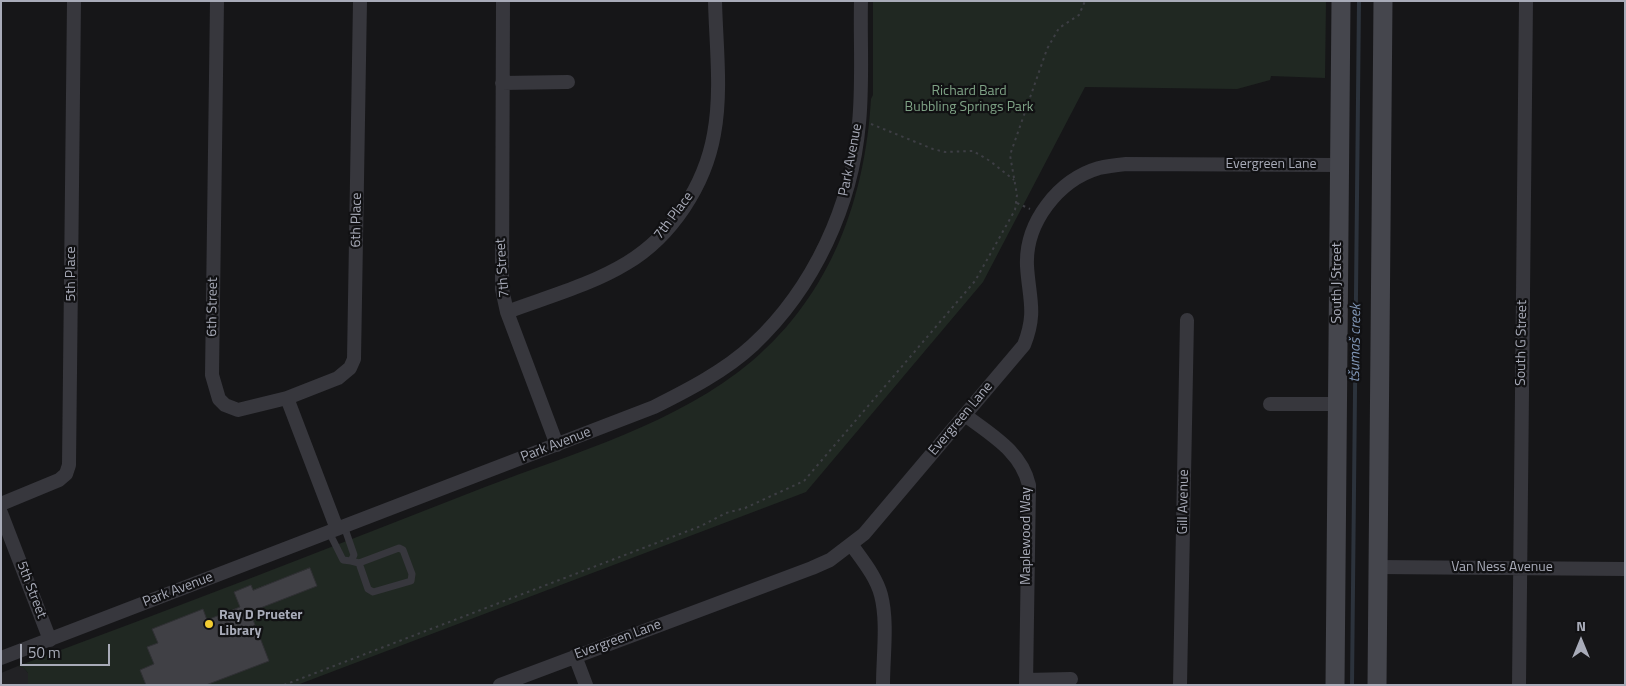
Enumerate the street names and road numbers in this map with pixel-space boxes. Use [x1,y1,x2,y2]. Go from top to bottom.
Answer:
street label: Park Avenue [836,122,866,198]
street label: Evergreen Lane [1226,157,1316,173]
street label: 7th Place [651,189,697,243]
street label: 6th Place [348,192,366,248]
street label: 7th Street [493,238,513,298]
street label: South J Street [1330,242,1346,324]
street label: 5th Place [64,247,80,301]
street label: 6th Street [204,277,222,337]
street label: South G Street [1513,300,1531,386]
street label: Evergreen Lane [925,379,997,459]
street label: Park Avenue [519,424,593,466]
street label: Gill Avenue [1175,469,1193,535]
street label: Maplewood Way [1019,487,1035,585]
street label: 5th Street [13,559,49,621]
street label: Van Ness Avenue [1451,560,1553,576]
street label: Park Avenue [141,569,215,611]
street label: Evergreen Lane [572,617,664,663]

